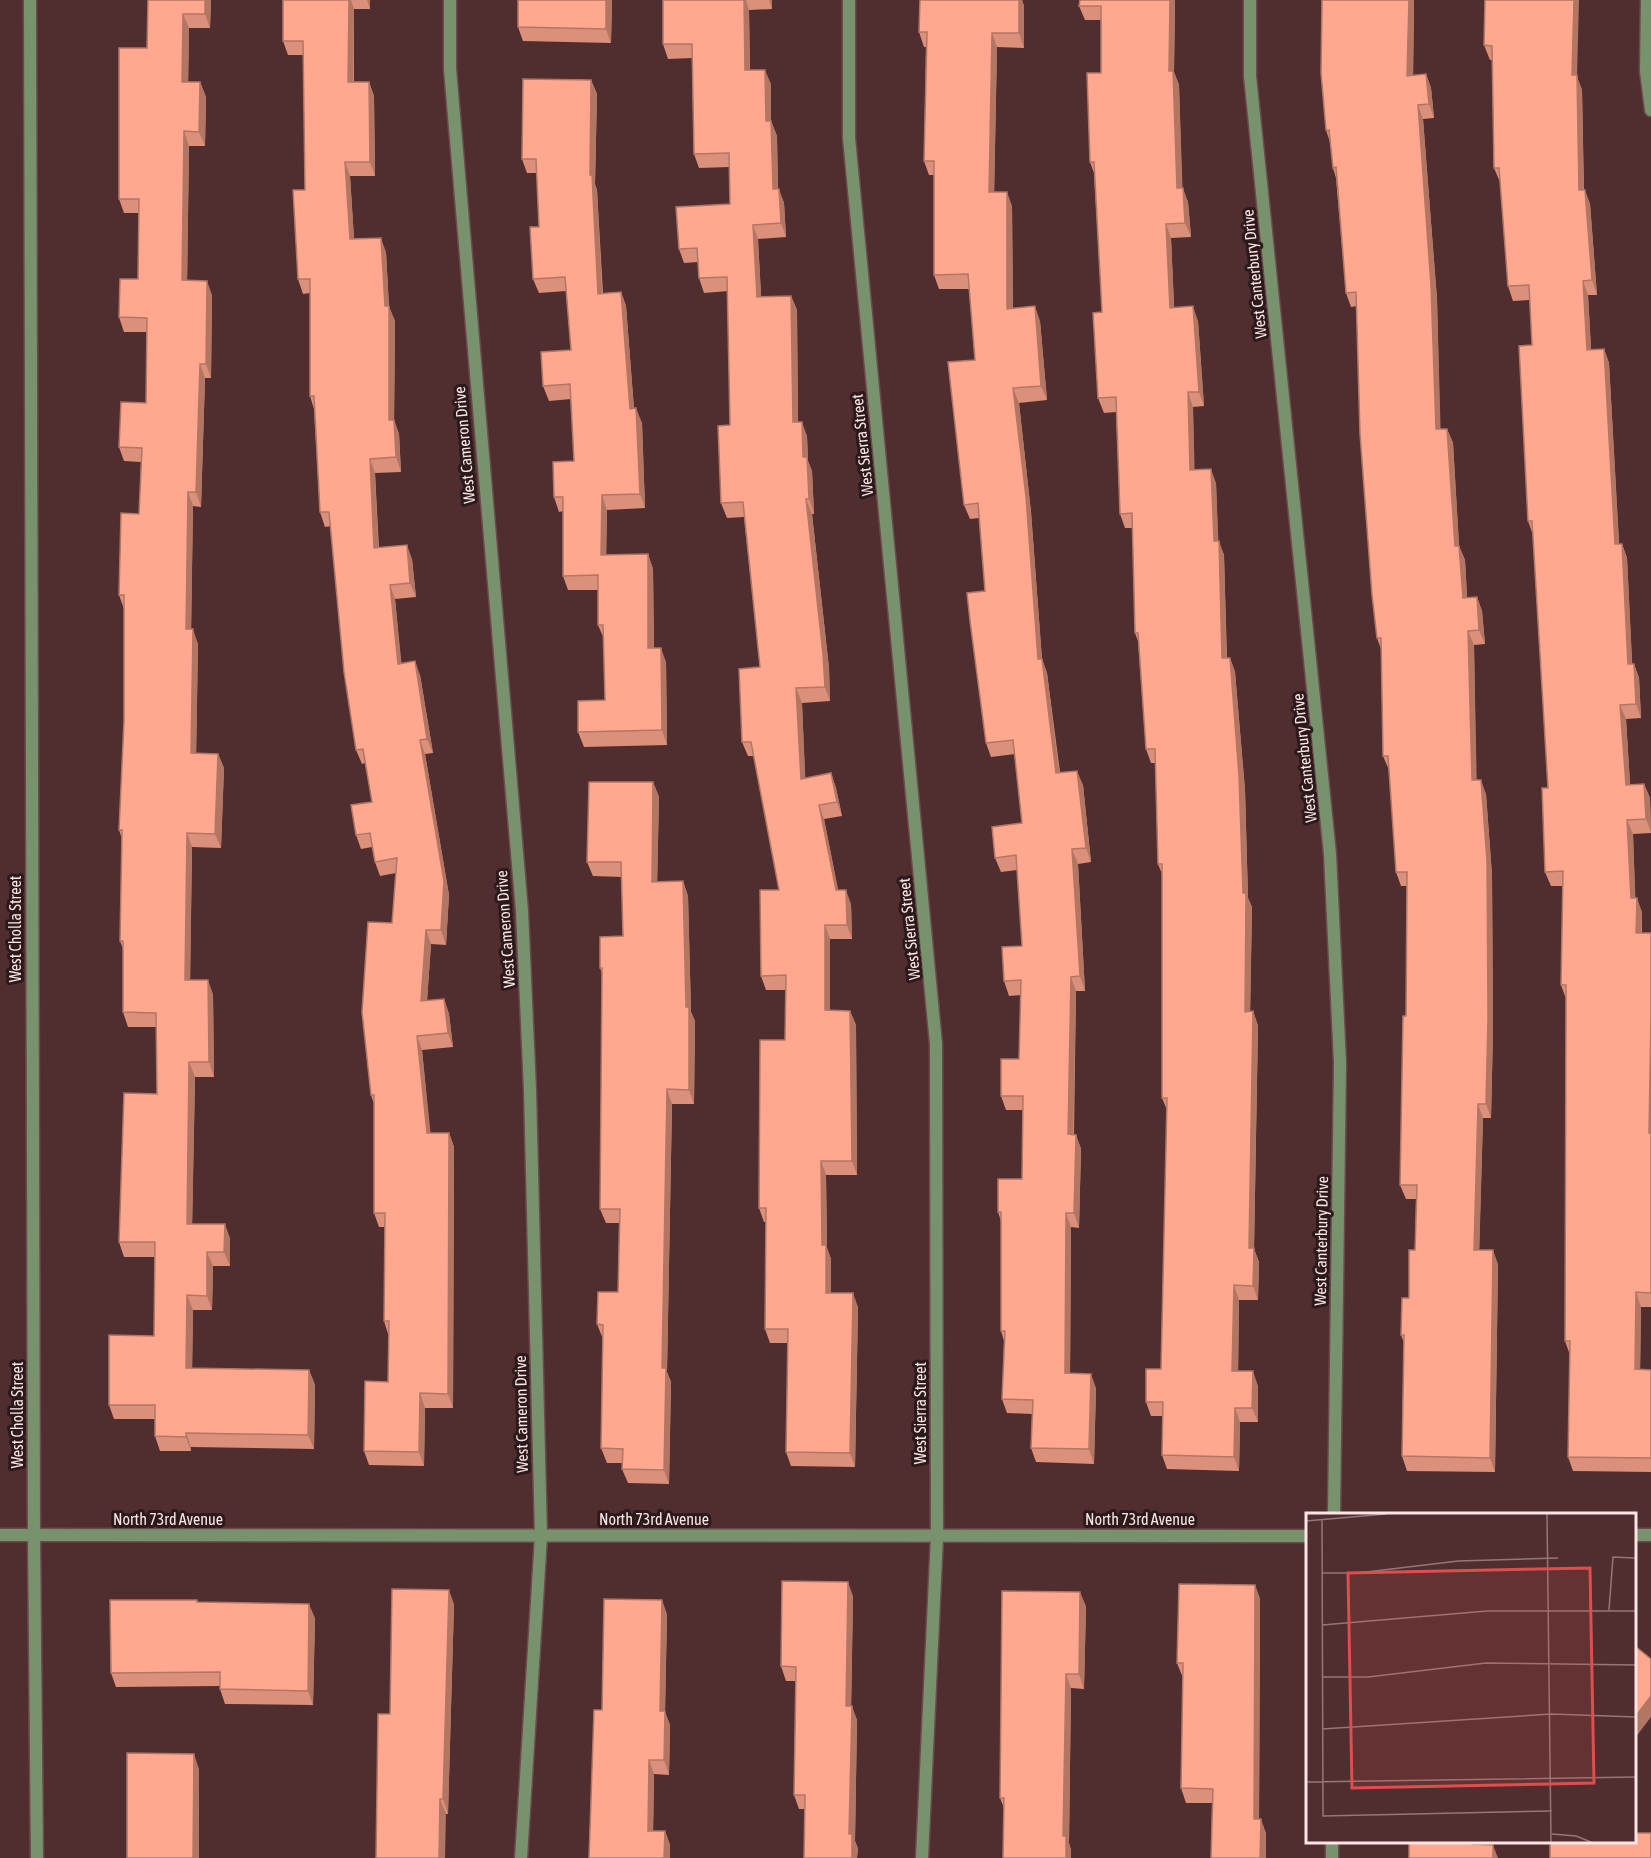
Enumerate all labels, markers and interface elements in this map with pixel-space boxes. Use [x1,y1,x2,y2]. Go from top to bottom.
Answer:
street label: West Canterbury Drive [1238,209,1271,339]
street label: West Cameron Drive [450,386,478,504]
street label: West Sierra Street [848,393,876,497]
street label: West Canterbury Drive [1288,693,1321,823]
street label: West Cameron Drive [492,870,518,988]
street label: West Cholla Street [6,875,24,982]
street label: West Sierra Street [895,877,923,981]
street label: West Canterbury Drive [1311,1176,1332,1306]
street label: West Cameron Drive [511,1355,531,1473]
street label: West Cholla Street [8,1361,26,1468]
street label: West Sierra Street [911,1361,929,1464]
street label: North 73rd Avenue [113,1510,223,1528]
street label: North 73rd Avenue [599,1510,709,1528]
street label: North 73rd Avenue [1085,1510,1195,1528]
inset map [1306,1513,1636,1843]

